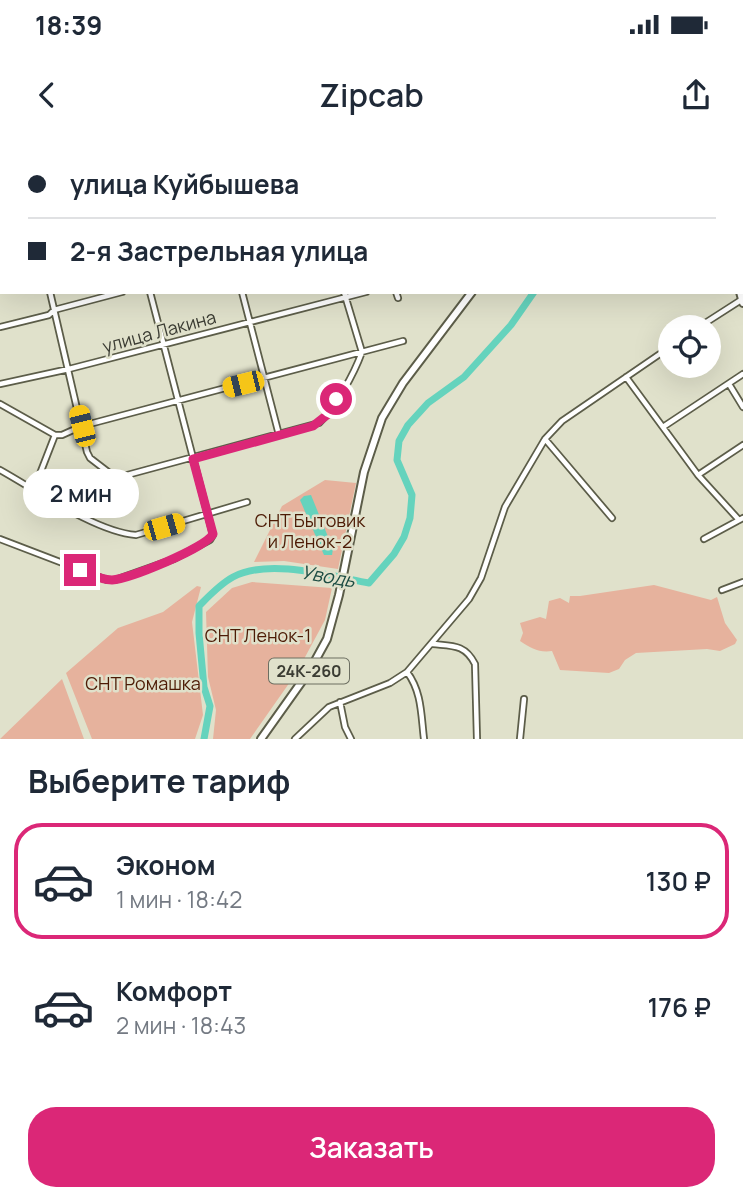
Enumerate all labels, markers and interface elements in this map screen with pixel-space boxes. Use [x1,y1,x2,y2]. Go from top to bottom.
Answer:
text: 18:39 [35,7,103,43]
text: Zipcab [319,73,424,117]
icon: back [28,76,66,114]
icon: share [677,76,715,114]
text: улица Куйбышева [70,166,299,202]
text: 2-я Застрельная улица [70,233,368,269]
street label: улица Лакина [99,304,219,358]
map controls [658,315,721,378]
button: locate [658,315,721,378]
car [221,369,266,399]
route start [320,383,352,415]
car [67,403,98,449]
callout: 2 мин [22,468,138,518]
text: 2 мин [50,477,112,509]
park label: СНТ Бытовик и Ленок-2 [255,508,366,553]
car [141,511,188,543]
route end [64,554,96,586]
water label: Уводь [299,558,358,594]
park label: СНТ Ленок-1 [205,623,311,647]
road number: 24К-260 [269,658,349,684]
park label: СНТ Ромашка [85,671,201,695]
text: Выберите тариф [28,759,290,803]
text: Эконом [116,847,216,883]
icon: car [32,850,95,913]
text: 130 ₽ [646,863,711,899]
text: 1 мин · 18:42 [116,883,242,915]
text: Комфорт [116,973,232,1009]
icon: car [32,976,95,1039]
text: 176 ₽ [647,989,711,1025]
text: 2 мин · 18:43 [116,1009,246,1041]
button: Заказать [28,1107,715,1187]

